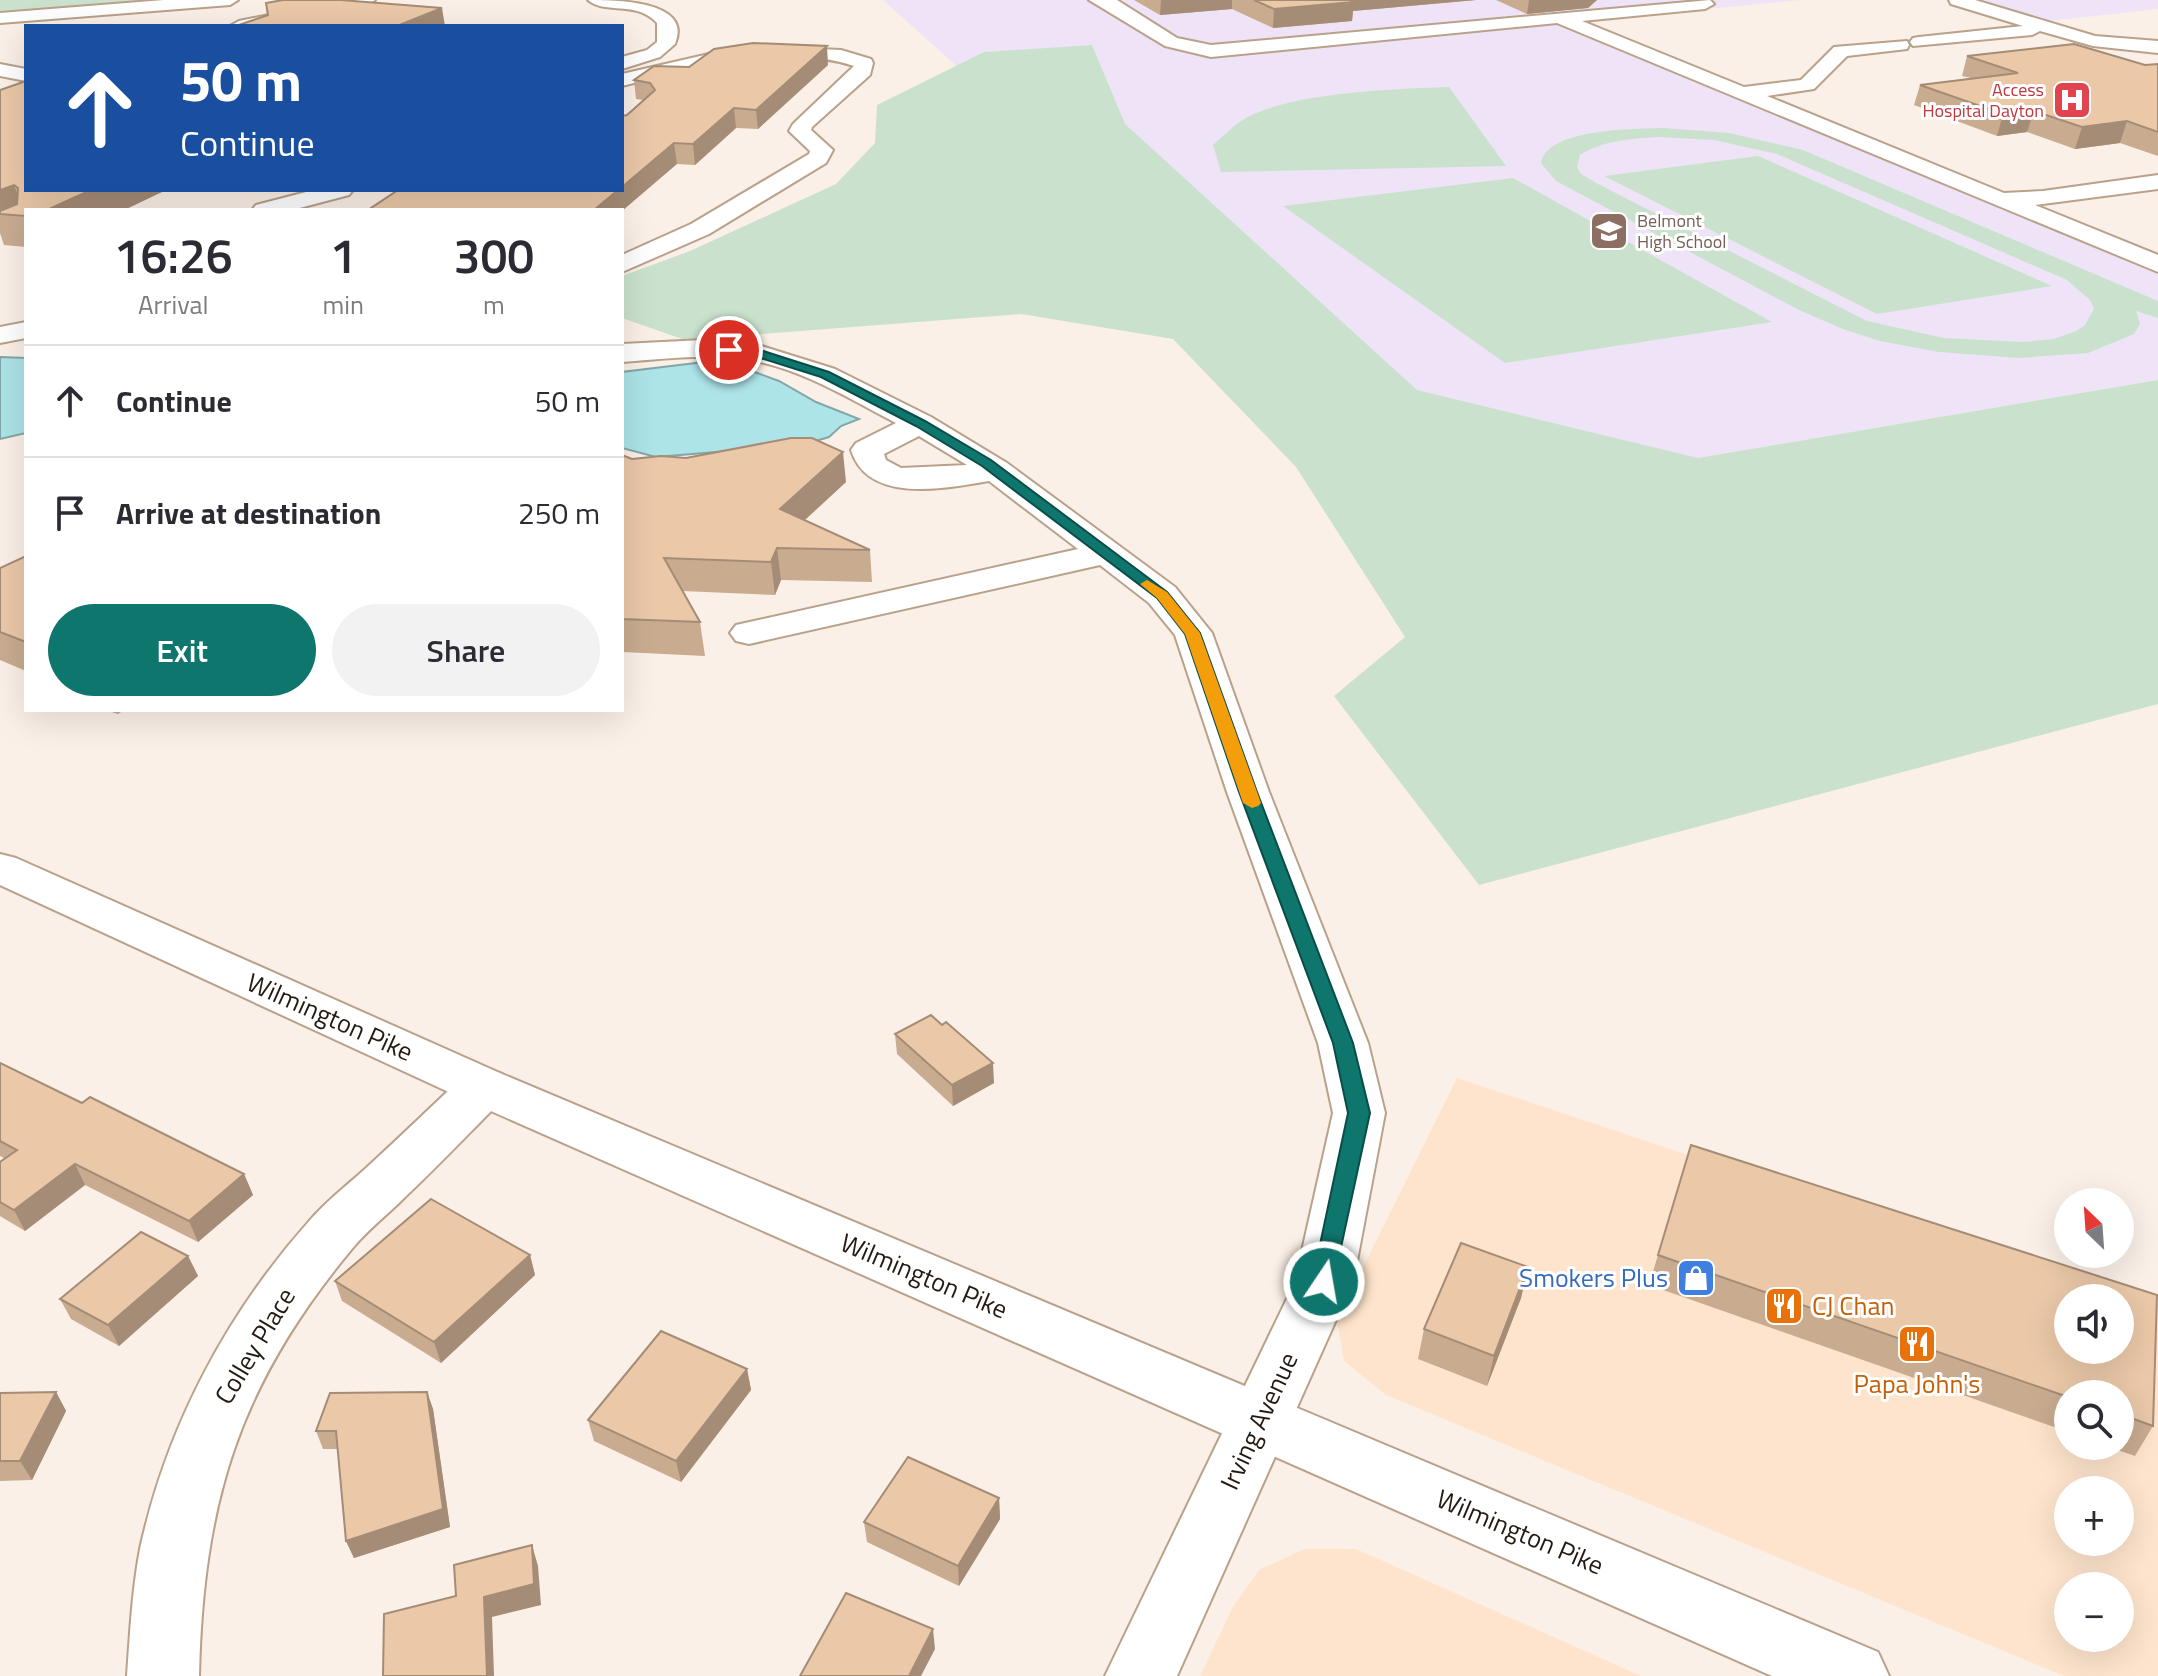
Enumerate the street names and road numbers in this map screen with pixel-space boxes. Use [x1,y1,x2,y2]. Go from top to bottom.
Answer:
street label: Wilmington Pike [241,962,420,1071]
street label: Wilmington Pike [834,1223,1014,1328]
street label: Colley Place [204,1280,305,1411]
street label: Irving Avenue [1210,1345,1307,1496]
street label: Wilmington Pike [1430,1479,1610,1584]

